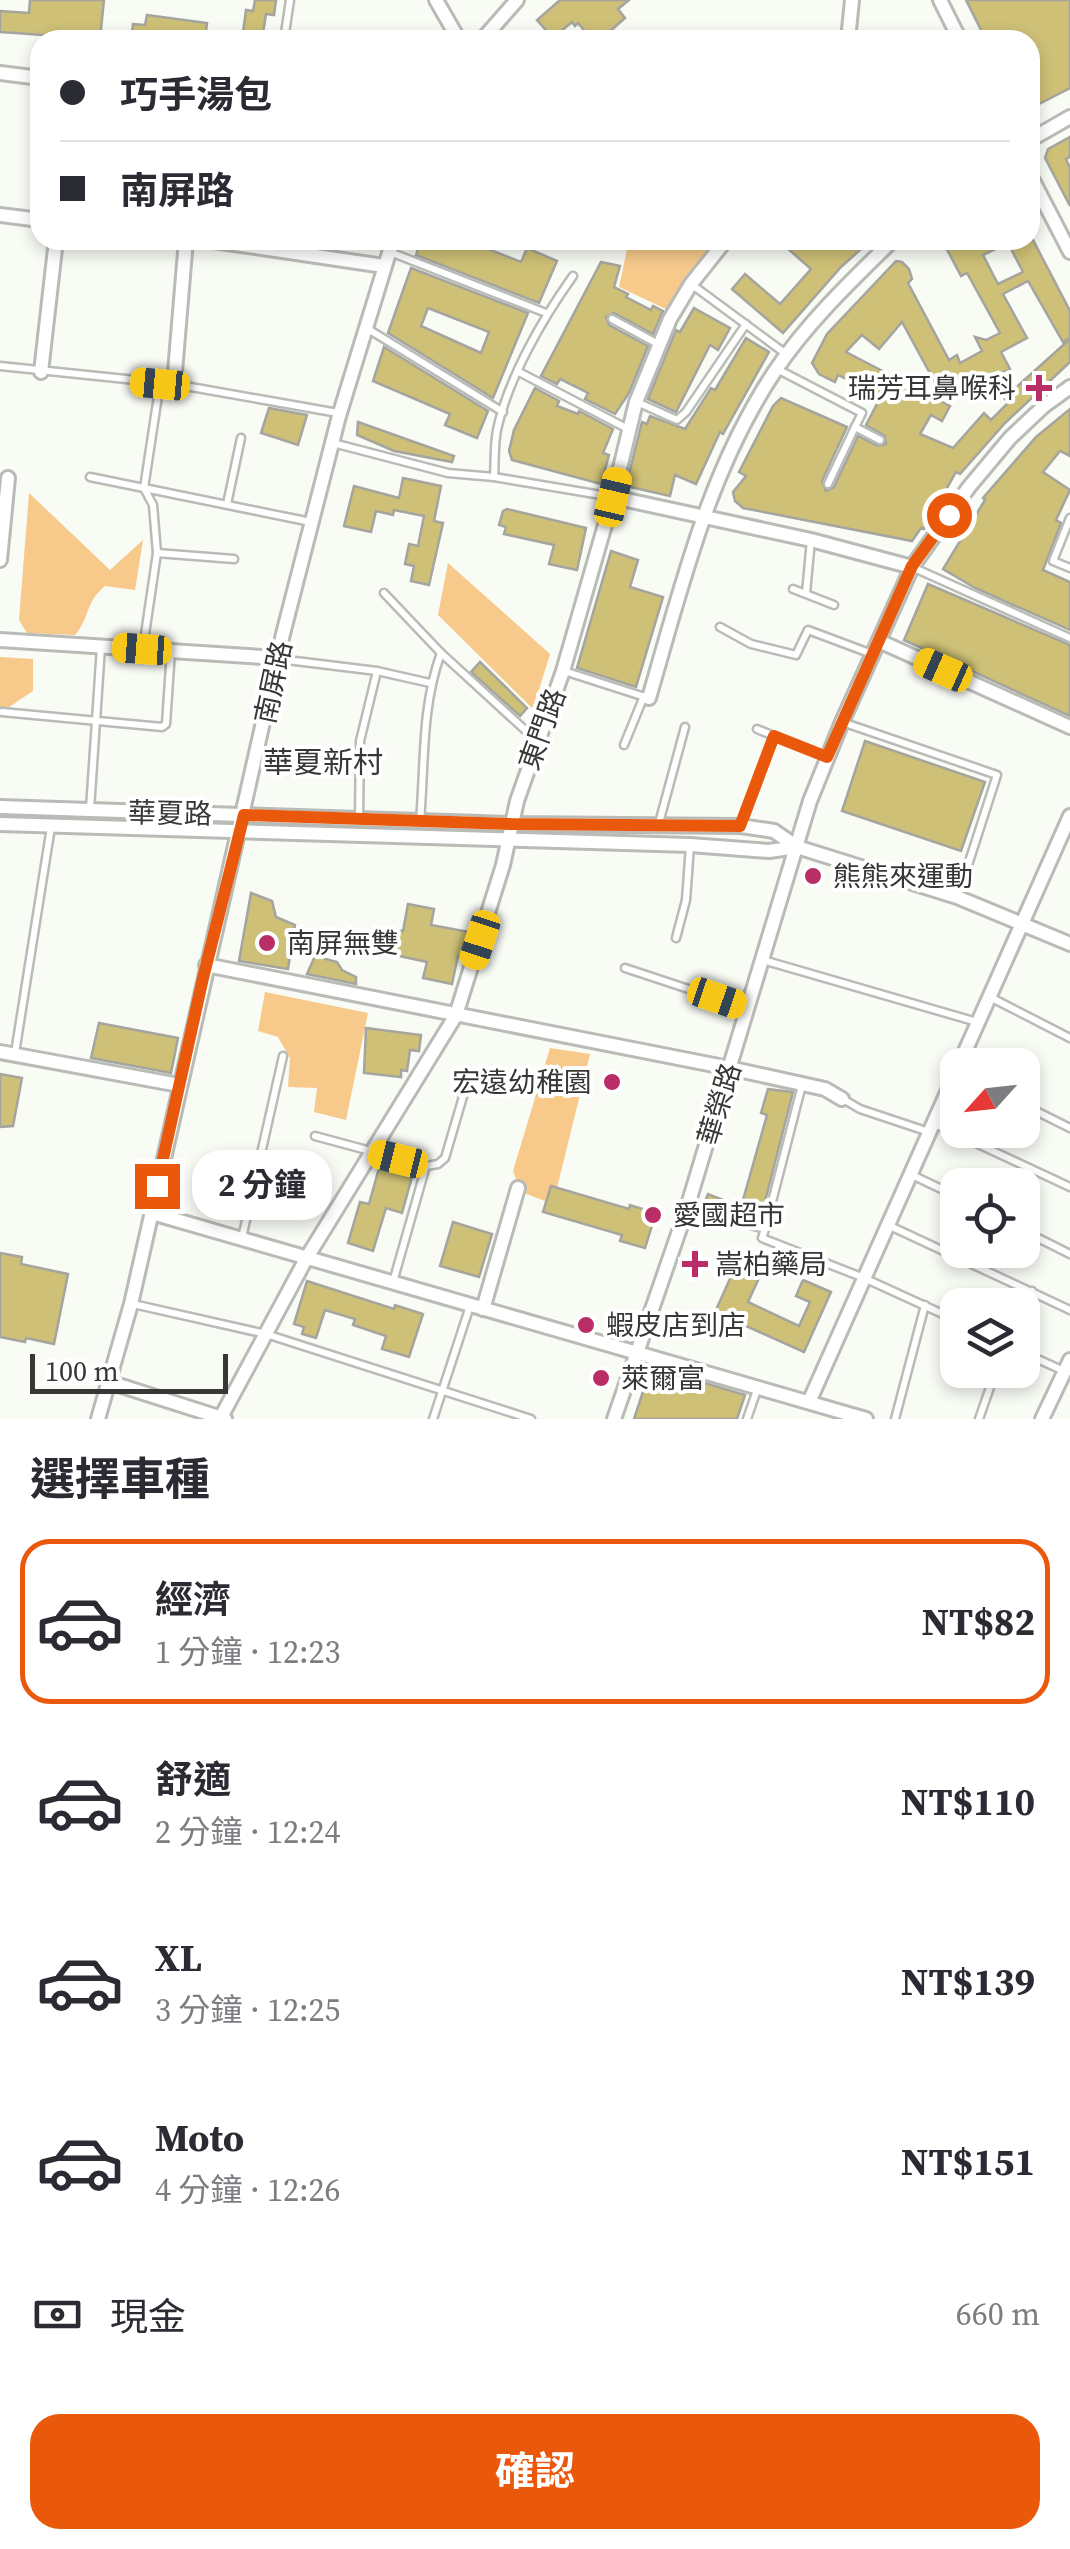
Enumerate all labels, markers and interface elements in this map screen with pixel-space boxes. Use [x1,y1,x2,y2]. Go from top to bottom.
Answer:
text: 巧手湯包 [120,69,272,121]
text: 南屏路 [120,165,234,217]
car [129,366,191,402]
place label: 瑞芳耳鼻喉科 [848,369,1016,407]
marker: 瑞芳耳鼻喉科 [1026,375,1052,401]
car [592,464,634,530]
route start [927,493,972,538]
car [111,632,173,666]
street label: 南屏路 [246,637,300,727]
car [909,644,977,696]
street label: 東門路 [510,683,574,775]
district label: 華夏新村 [263,742,383,783]
street label: 華夏路 [128,793,212,833]
place label: 熊熊來運動 [833,857,973,895]
marker: 熊熊來運動 [802,865,824,887]
car [456,907,504,973]
place label: 南屏無雙 [287,924,399,962]
marker: 南屏無雙 [256,932,278,954]
car [684,974,750,1022]
north arrow [940,1048,1040,1148]
map controls [940,1048,1040,1388]
street label: 華榮路 [689,1058,749,1150]
place label: 宏遠幼稚園 [452,1063,592,1101]
marker: 宏遠幼稚園 [601,1071,623,1093]
car [365,1137,431,1181]
callout: 2 分鐘 [192,1151,332,1221]
text: 2 分鐘 [218,1163,306,1207]
route end [135,1164,180,1209]
button: locate [940,1168,1040,1268]
place label: 愛國超市 [673,1196,785,1234]
marker: 愛國超市 [642,1204,664,1226]
place label: 嵩柏藥局 [715,1245,827,1283]
marker: 嵩柏藥局 [684,1253,706,1275]
button: layers [940,1288,1040,1388]
place label: 蝦皮店到店 [606,1306,746,1344]
marker: 蝦皮店到店 [575,1314,597,1336]
scale bar [30,1349,228,1394]
text: 100 m [45,1352,119,1390]
place label: 萊爾富 [621,1359,705,1397]
marker: 萊爾富 [590,1367,612,1389]
text: 選擇車種 [30,1448,210,1510]
text: 經濟 [155,1574,231,1626]
icon: car [35,1577,125,1667]
text: NT$82 [921,1596,1035,1648]
text: 1 分鐘 · 12:23 [155,1630,341,1674]
text: 舒適 [155,1754,231,1806]
icon: car [35,1757,125,1847]
text: NT$110 [901,1776,1035,1828]
text: 2 分鐘 · 12:24 [155,1810,341,1854]
text: XL [155,1932,202,1984]
icon: car [35,1937,125,2027]
text: NT$139 [901,1956,1035,2008]
text: 3 分鐘 · 12:25 [155,1988,341,2032]
text: Moto [155,2112,244,2164]
icon: car [35,2117,125,2207]
text: NT$151 [901,2136,1035,2188]
text: 4 分鐘 · 12:26 [155,2168,341,2212]
icon: cash [30,2287,85,2342]
text: 現金 [110,2291,186,2343]
text: 660 m [956,2292,1040,2336]
button: 確認 [30,2414,1040,2529]

